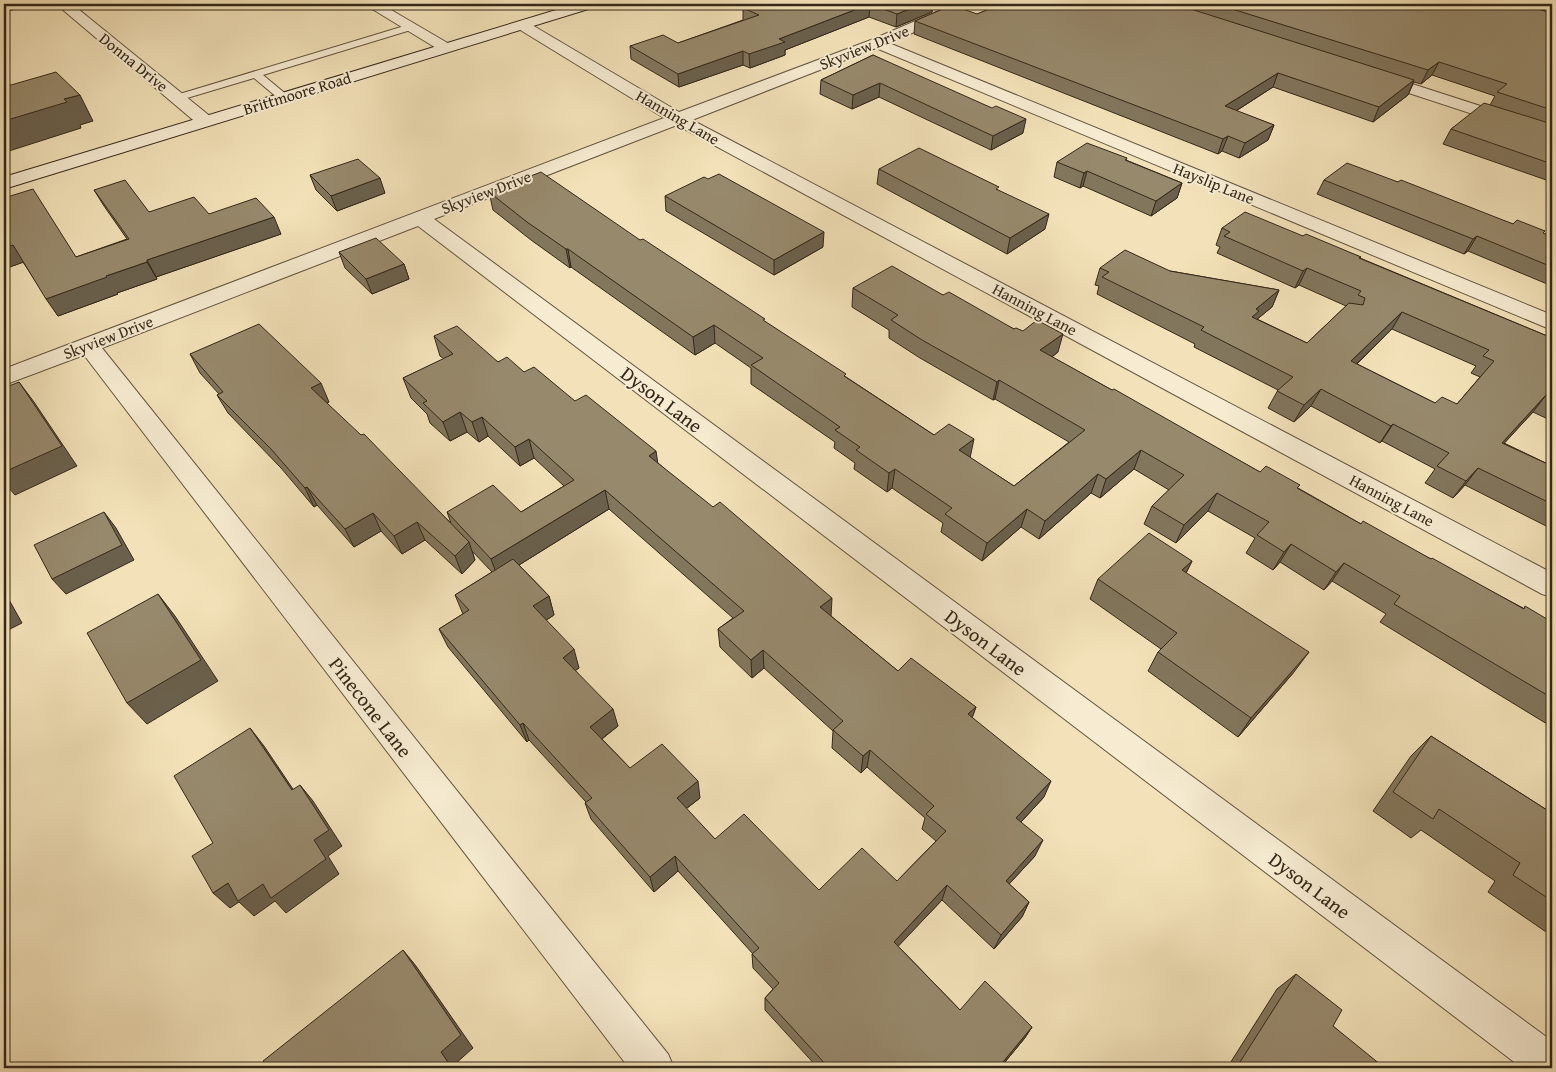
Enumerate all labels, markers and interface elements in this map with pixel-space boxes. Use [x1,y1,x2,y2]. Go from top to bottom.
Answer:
street label: Skyview Drive [816,18,912,76]
street label: Donna Drive [94,27,174,97]
street label: Brittmoore Road [240,65,354,121]
street label: Hanning Lane [632,83,724,151]
street label: Hayslip Lane [1170,156,1258,210]
street label: Skyview Drive [438,164,534,220]
street label: Hanning Lane [988,277,1082,341]
street label: Skyview Drive [60,309,156,365]
street label: Dyson Lane [615,359,709,439]
street label: Hanning Lane [1345,468,1439,532]
street label: Dyson Lane [939,602,1033,682]
street label: Pinecone Lane [322,650,420,764]
street label: Dyson Lane [1263,845,1357,925]

